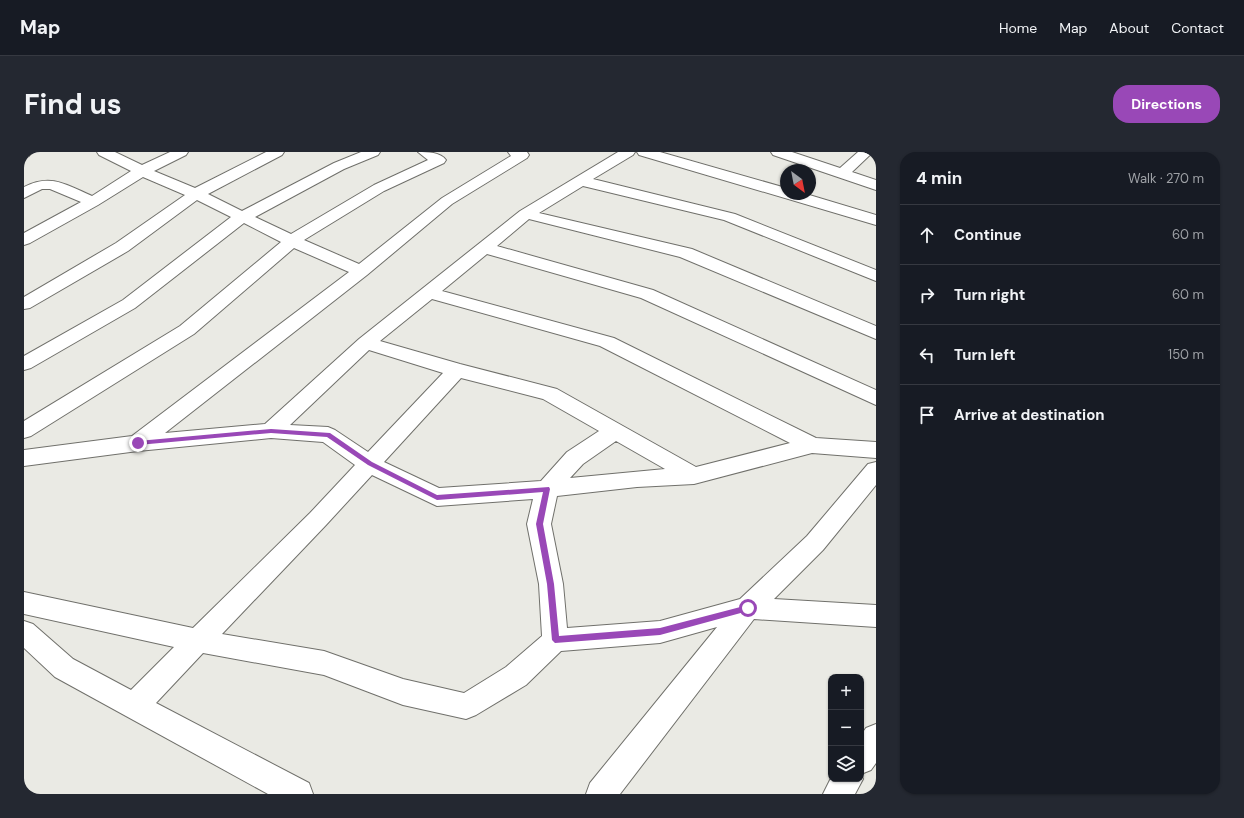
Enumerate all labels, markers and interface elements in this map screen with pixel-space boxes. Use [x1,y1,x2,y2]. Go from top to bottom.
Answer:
text: Map [20,15,60,40]
text: Home [999,19,1037,37]
text: Map [1059,19,1087,37]
text: About [1109,19,1149,37]
text: Contact [1171,19,1224,37]
button: Directions [1113,85,1220,123]
text: Find us [24,86,122,123]
north arrow [780,164,816,200]
text: 4 min [916,167,962,189]
text: Walk · 270 m [1128,170,1204,187]
icon: ahead [916,224,938,246]
text: Continue [954,225,1022,245]
text: 60 m [1172,226,1204,243]
icon: right [916,284,938,306]
text: Turn right [954,285,1025,305]
text: 60 m [1172,286,1204,303]
icon: left [916,344,938,366]
text: Turn left [954,345,1015,365]
text: 150 m [1168,346,1204,363]
icon: arrive [916,404,938,426]
text: Arrive at destination [954,405,1105,425]
route end [129,434,147,452]
route start [739,599,757,617]
map controls [828,674,864,782]
button: + [828,674,864,710]
button: − [828,710,864,746]
button: layers [828,746,864,782]

